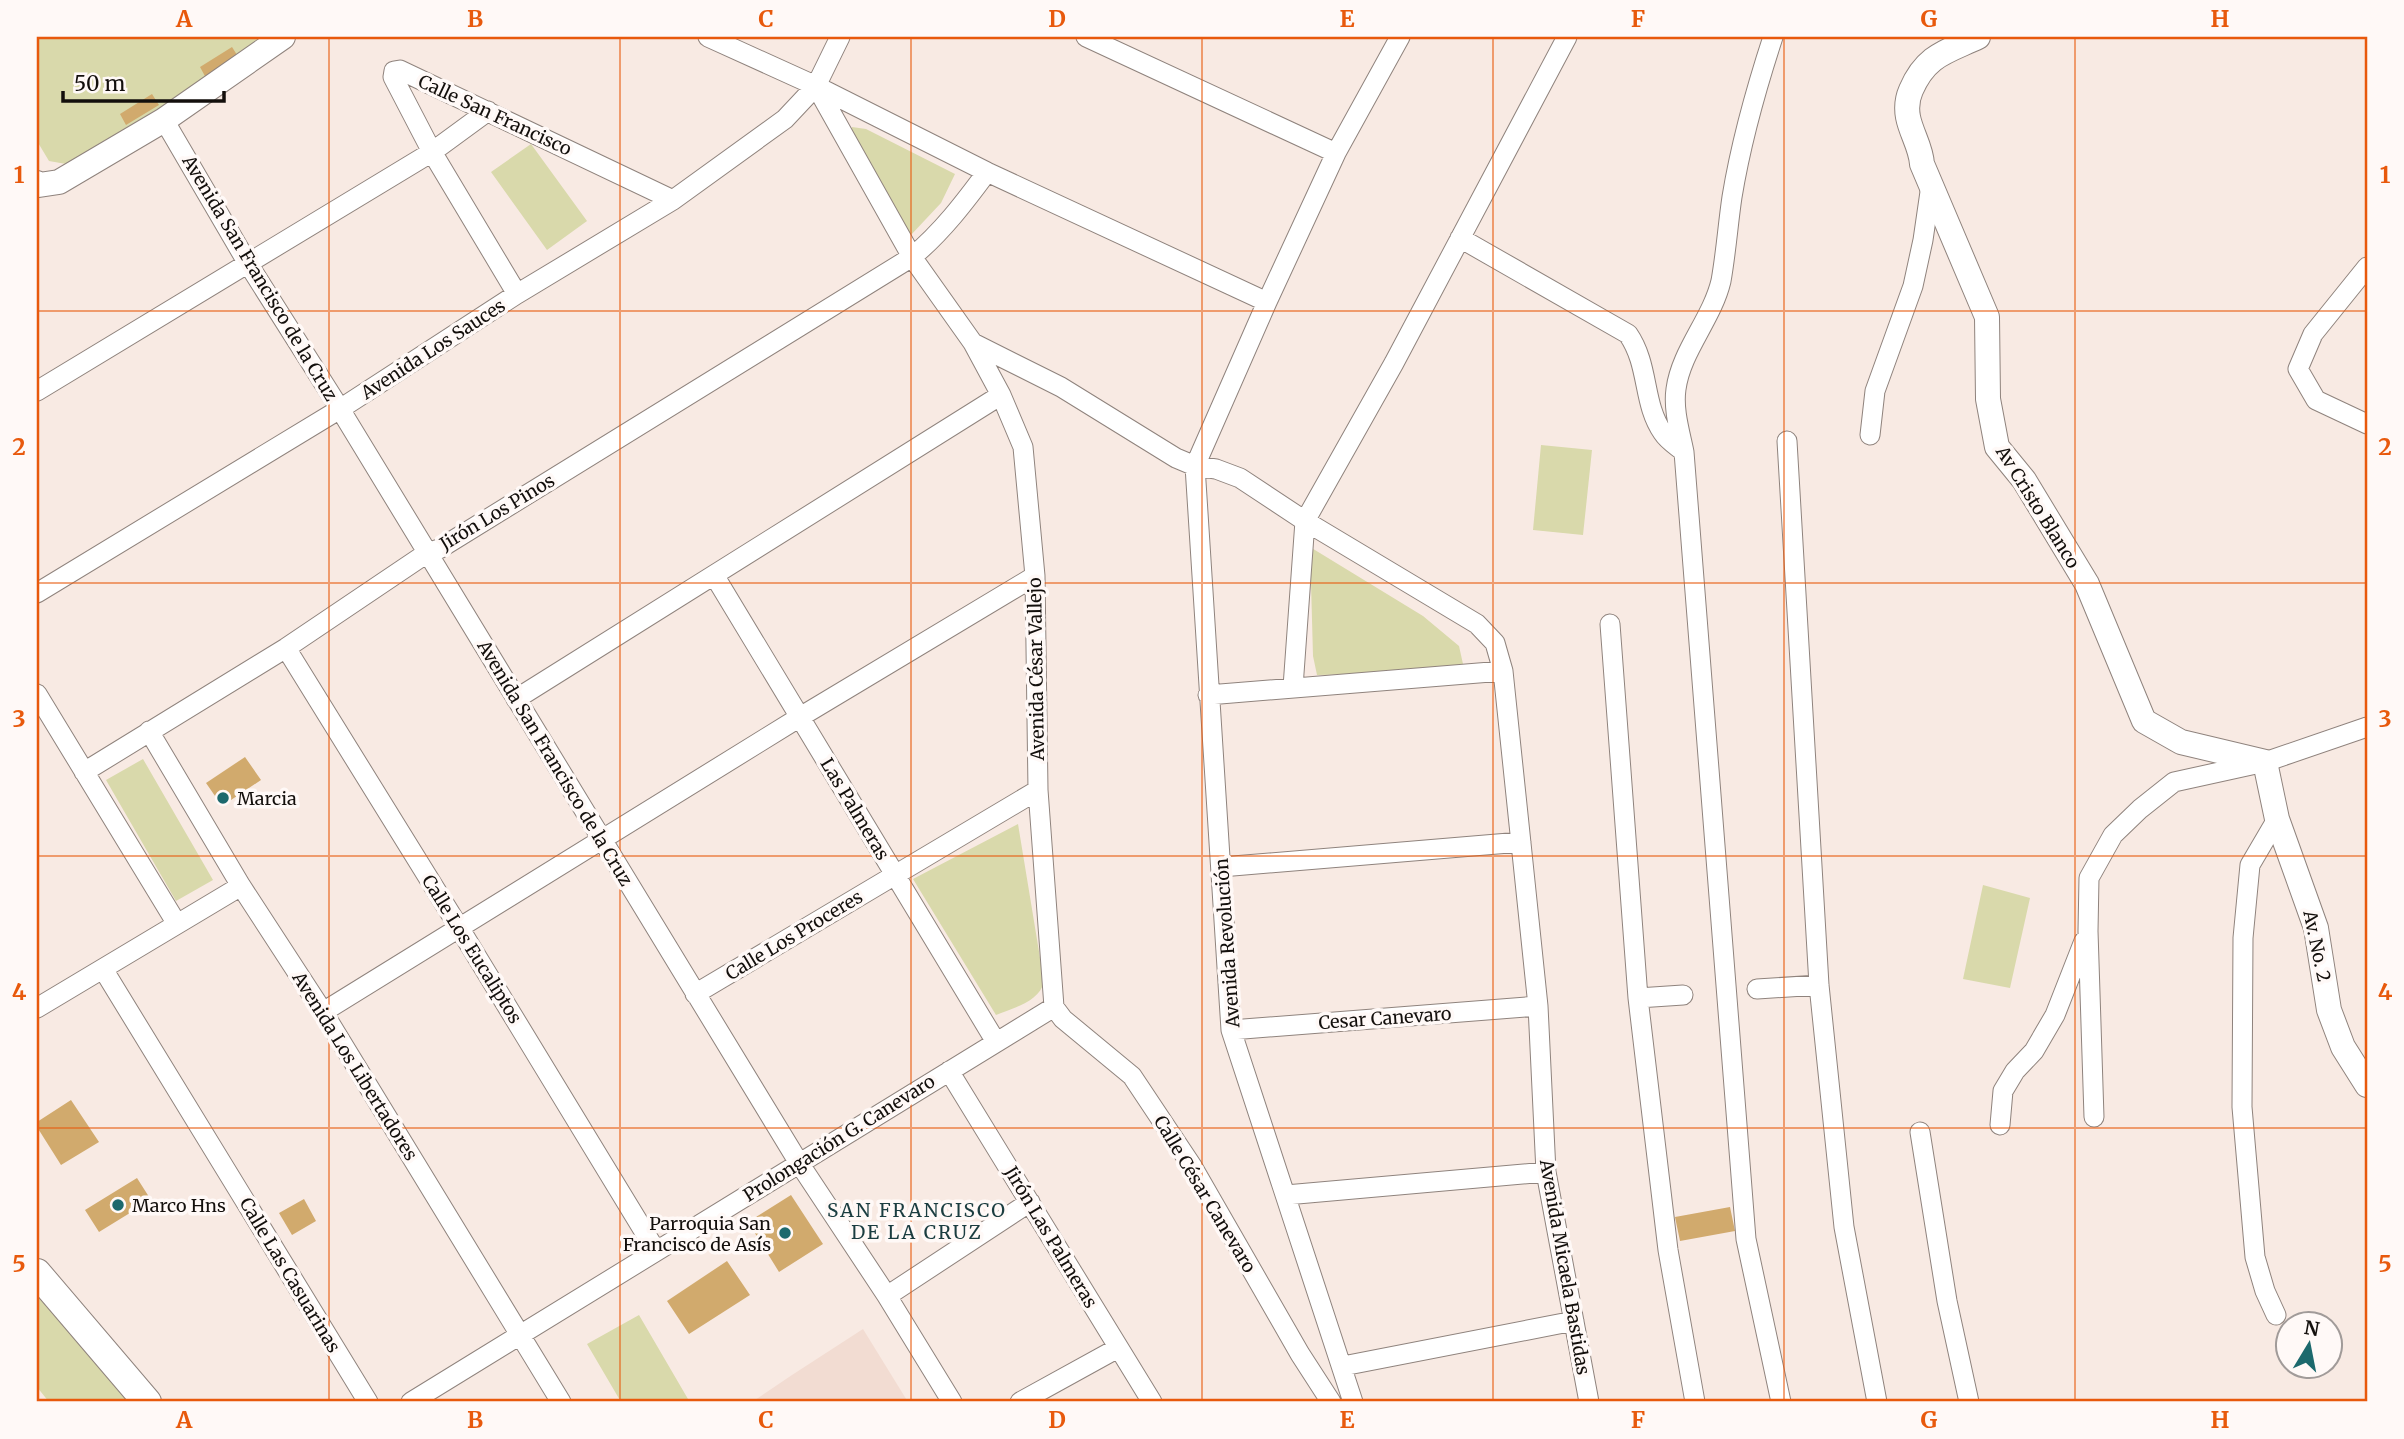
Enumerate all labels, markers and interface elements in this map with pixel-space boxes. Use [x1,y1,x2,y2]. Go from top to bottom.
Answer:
text: A [175,4,193,33]
text: B [467,4,483,33]
text: C [758,4,774,33]
text: D [1048,4,1066,33]
text: E [1339,4,1355,33]
text: F [1631,4,1645,33]
text: G [1921,4,1938,33]
text: H [2211,4,2230,33]
scale bar [63,60,224,104]
street label: Calle San Francisco [415,69,575,161]
text: 50 m [74,70,125,97]
street label: Avenida San Francisco de la Cruz [177,150,343,405]
text: 1 [14,160,25,189]
text: 1 [2380,160,2391,189]
street label: Avenida Los Sauces [356,294,510,405]
text: 2 [12,432,26,461]
text: 2 [2378,432,2392,461]
street label: Av Cristo Blanco [1991,441,2085,573]
street label: Jirón Los Pinos [435,469,559,556]
street label: Avenida César Vallejo [1023,577,1049,762]
street label: Avenida San Francisco de la Cruz [472,635,638,890]
text: 3 [12,704,26,733]
text: 3 [2378,704,2392,733]
street label: Las Palmeras [816,754,895,864]
place label: Marcia [237,787,297,810]
marker: Marcia [215,790,231,806]
street label: Avenida Revolución [1210,857,1244,1029]
street label: Calle Los Eucaliptos [417,870,527,1028]
street label: Calle Los Proceres [721,885,867,985]
street label: Av. No. 2 [2298,907,2336,984]
street label: Avenida Los Libertadores [287,967,423,1165]
text: 4 [12,977,27,1006]
text: 4 [2378,977,2393,1006]
street label: Cesar Canevaro [1318,1002,1452,1034]
street label: Prolongación G. Canevaro [739,1070,939,1206]
street label: Calle César Canevaro [1149,1111,1261,1277]
street label: Avenida Micaela Bastidas [1535,1157,1595,1377]
street label: Jirón Las Palmeras [999,1161,1102,1312]
street label: Calle Las Casuarinas [235,1193,345,1357]
place label: Marco Hns [132,1194,226,1217]
marker: Marco Hns [110,1197,126,1213]
district label: SAN FRANCISCO DE LA CRUZ [827,1198,1007,1244]
place label: Parroquia San Francisco de Asís [623,1212,771,1256]
marker: Parroquia San Francisco de Asís [777,1225,793,1241]
text: 5 [12,1249,26,1278]
text: 5 [2378,1249,2392,1278]
north arrow [2274,1310,2344,1380]
text: N [2302,1315,2321,1341]
text: A [175,1405,193,1434]
text: B [467,1405,483,1434]
text: C [758,1405,774,1434]
text: D [1048,1405,1066,1434]
text: E [1339,1405,1355,1434]
text: F [1631,1405,1645,1434]
text: G [1921,1405,1938,1434]
text: H [2211,1405,2230,1434]

